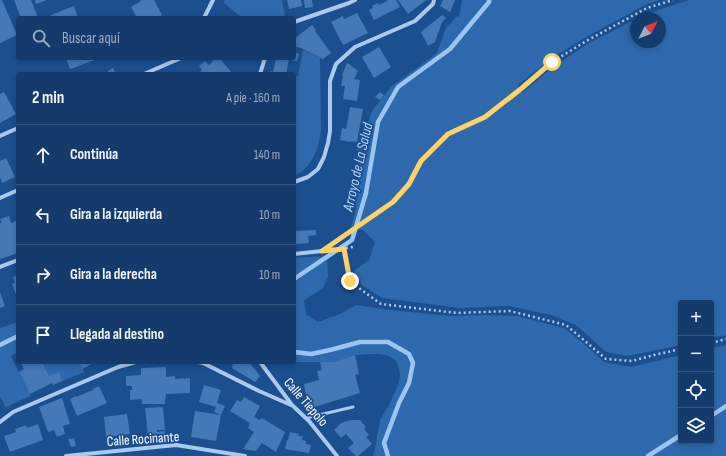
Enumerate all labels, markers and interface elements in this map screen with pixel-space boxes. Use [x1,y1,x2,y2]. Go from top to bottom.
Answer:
north arrow [630,12,666,48]
search box [16,16,296,60]
icon: search [30,27,52,49]
text: Buscar aquí [62,29,120,48]
route start [543,53,561,71]
text: 2 min [32,88,64,108]
text: A pie · 160 m [226,90,280,106]
water label: Arroyo de La Salud [338,120,378,214]
icon: ahead [32,144,54,166]
text: Continúa [70,145,118,164]
text: 140 m [254,147,280,163]
icon: left [32,204,54,226]
text: Gira a la izquierda [70,205,162,224]
text: 10 m [259,207,280,223]
icon: right [32,264,54,286]
text: Gira a la derecha [70,265,157,284]
text: 10 m [259,267,280,283]
route end [341,272,359,290]
map controls [678,300,714,444]
button: + [678,300,714,336]
icon: arrive [32,324,54,346]
text: Llegada al destino [70,325,164,344]
button: − [678,336,714,372]
button: locate [678,372,714,408]
street label: Calle Tiepolo [280,374,332,430]
button: layers [678,408,714,444]
street label: Calle Rocinante [106,428,180,450]

